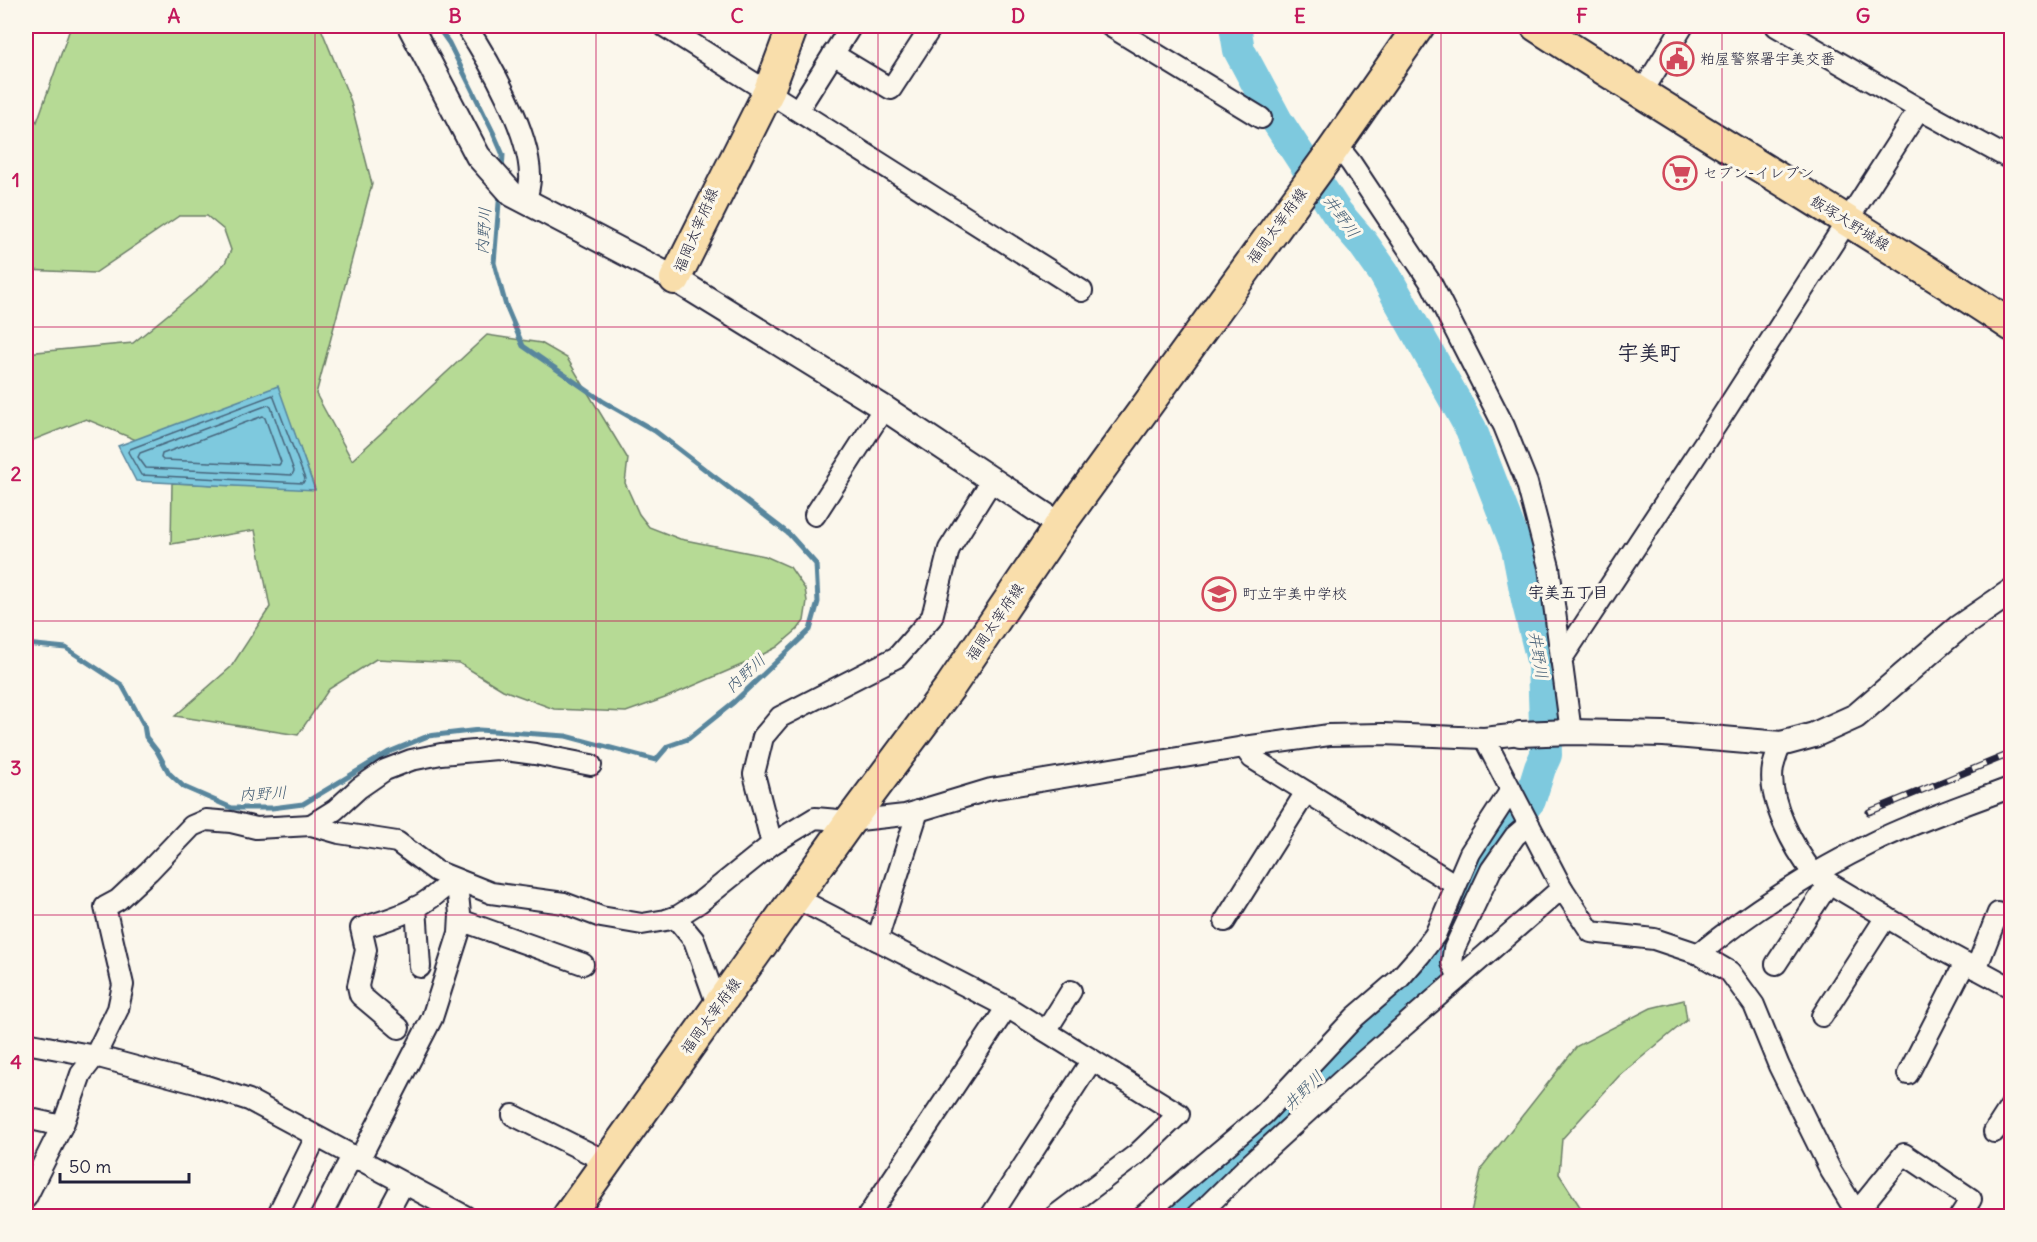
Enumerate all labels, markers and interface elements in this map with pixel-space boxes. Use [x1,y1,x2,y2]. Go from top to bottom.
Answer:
text: A [168,3,181,28]
text: B [448,3,462,28]
text: C [730,3,744,28]
text: D [1011,3,1025,28]
text: E [1294,3,1306,28]
text: F [1576,3,1588,28]
text: G [1856,3,1870,28]
public building icon: 粕屋警察署宇美交番 [1659,41,1695,77]
place label: 粕屋警察署宇美交番 [1700,49,1835,68]
supermarket icon: セブン-イレブン [1662,155,1698,191]
place label: セブン-イレブン [1703,163,1814,182]
text: 1 [12,167,20,192]
street label: 福岡太宰府線 [1242,184,1311,268]
street label: 福岡太宰府線 [669,185,722,275]
water label: 井野川 [1320,191,1364,241]
street label: 飯塚大野城線 [1807,191,1893,254]
water label: 内野川 [471,206,495,256]
district label: 宇美町 [1618,339,1681,366]
text: 2 [11,461,22,486]
school or university icon: 町立宇美中学校 [1201,576,1237,612]
street label: 福岡太宰府線 [962,579,1028,664]
district label: 宇美五丁目 [1528,582,1608,602]
place label: 町立宇美中学校 [1242,584,1347,603]
water label: 井野川 [1525,630,1553,680]
water label: 内野川 [721,649,769,697]
text: 3 [10,755,22,780]
water label: 内野川 [239,782,287,804]
street label: 福岡太宰府線 [676,974,745,1058]
text: 4 [10,1049,22,1074]
water label: 井野川 [1279,1066,1327,1114]
scale bar [60,1146,189,1184]
text: 50 m [69,1155,111,1178]

